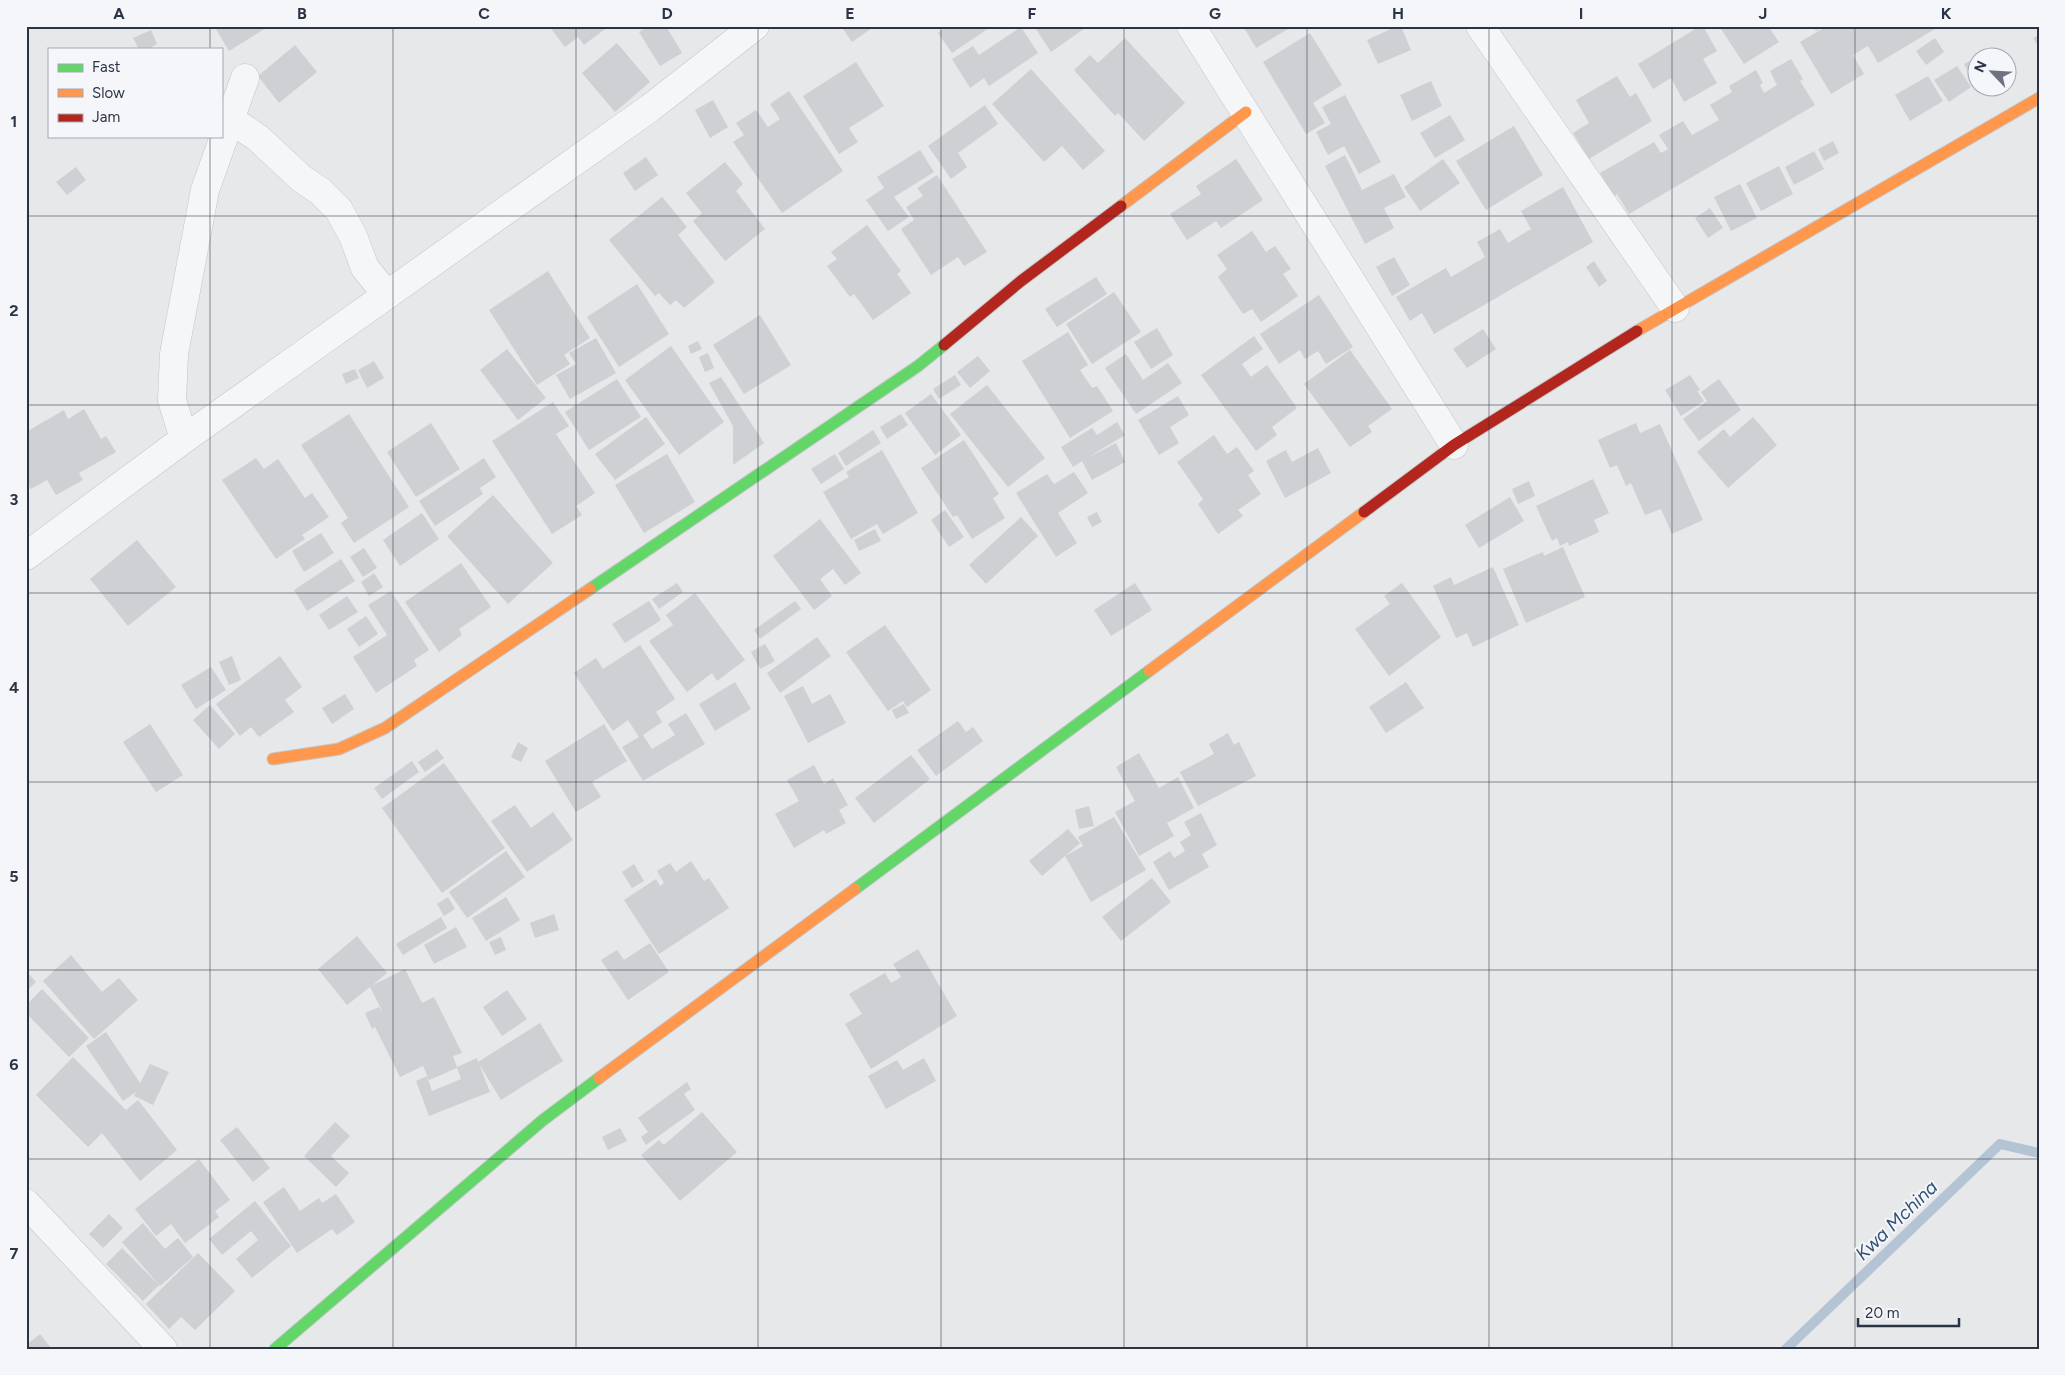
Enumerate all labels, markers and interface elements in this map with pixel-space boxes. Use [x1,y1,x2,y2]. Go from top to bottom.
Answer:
text: A [113,4,125,23]
text: B [297,4,307,23]
text: C [478,4,490,23]
text: D [661,4,673,23]
text: E [845,4,855,23]
text: F [1028,4,1037,23]
text: G [1209,4,1221,23]
text: H [1392,4,1404,23]
text: I [1579,4,1583,23]
text: J [1759,4,1767,23]
text: K [1941,4,1952,23]
legend [48,48,222,138]
north arrow [1968,48,2018,98]
text: Fast [92,58,121,76]
text: N [1971,58,1991,75]
text: Slow [92,84,125,102]
text: Jam [92,108,120,126]
text: 1 [11,112,17,131]
text: 2 [9,301,19,320]
text: 3 [10,490,19,509]
text: 4 [9,678,19,697]
text: 5 [9,867,19,886]
text: 6 [9,1055,19,1074]
water label: Kwa Mchina [1851,1176,1942,1265]
text: 7 [10,1244,19,1263]
scale bar [1858,1295,1959,1327]
text: 20 m [1865,1304,1899,1322]

